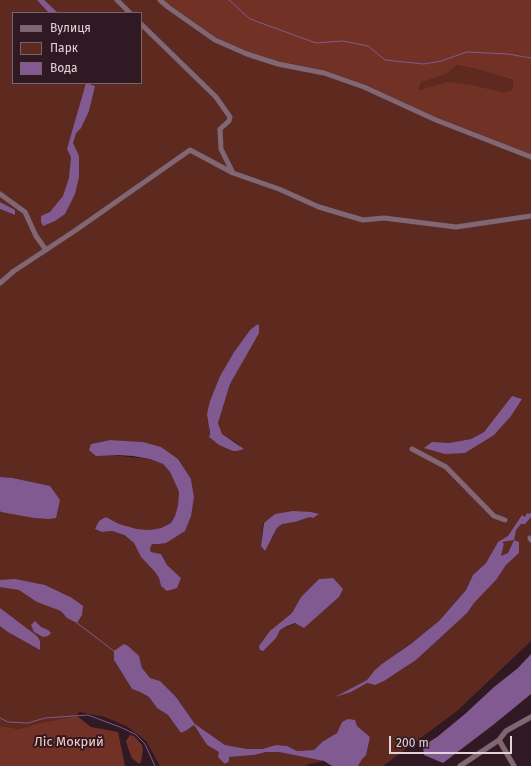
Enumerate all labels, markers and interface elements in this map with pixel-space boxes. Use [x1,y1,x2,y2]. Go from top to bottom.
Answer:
legend [12,12,142,84]
text: Вулиця [50,21,91,35]
text: Парк [50,41,78,55]
text: Вода [50,61,77,75]
scale bar [391,728,514,754]
park label: Ліс Мокрий [34,734,104,750]
text: 200 m [396,736,429,750]

